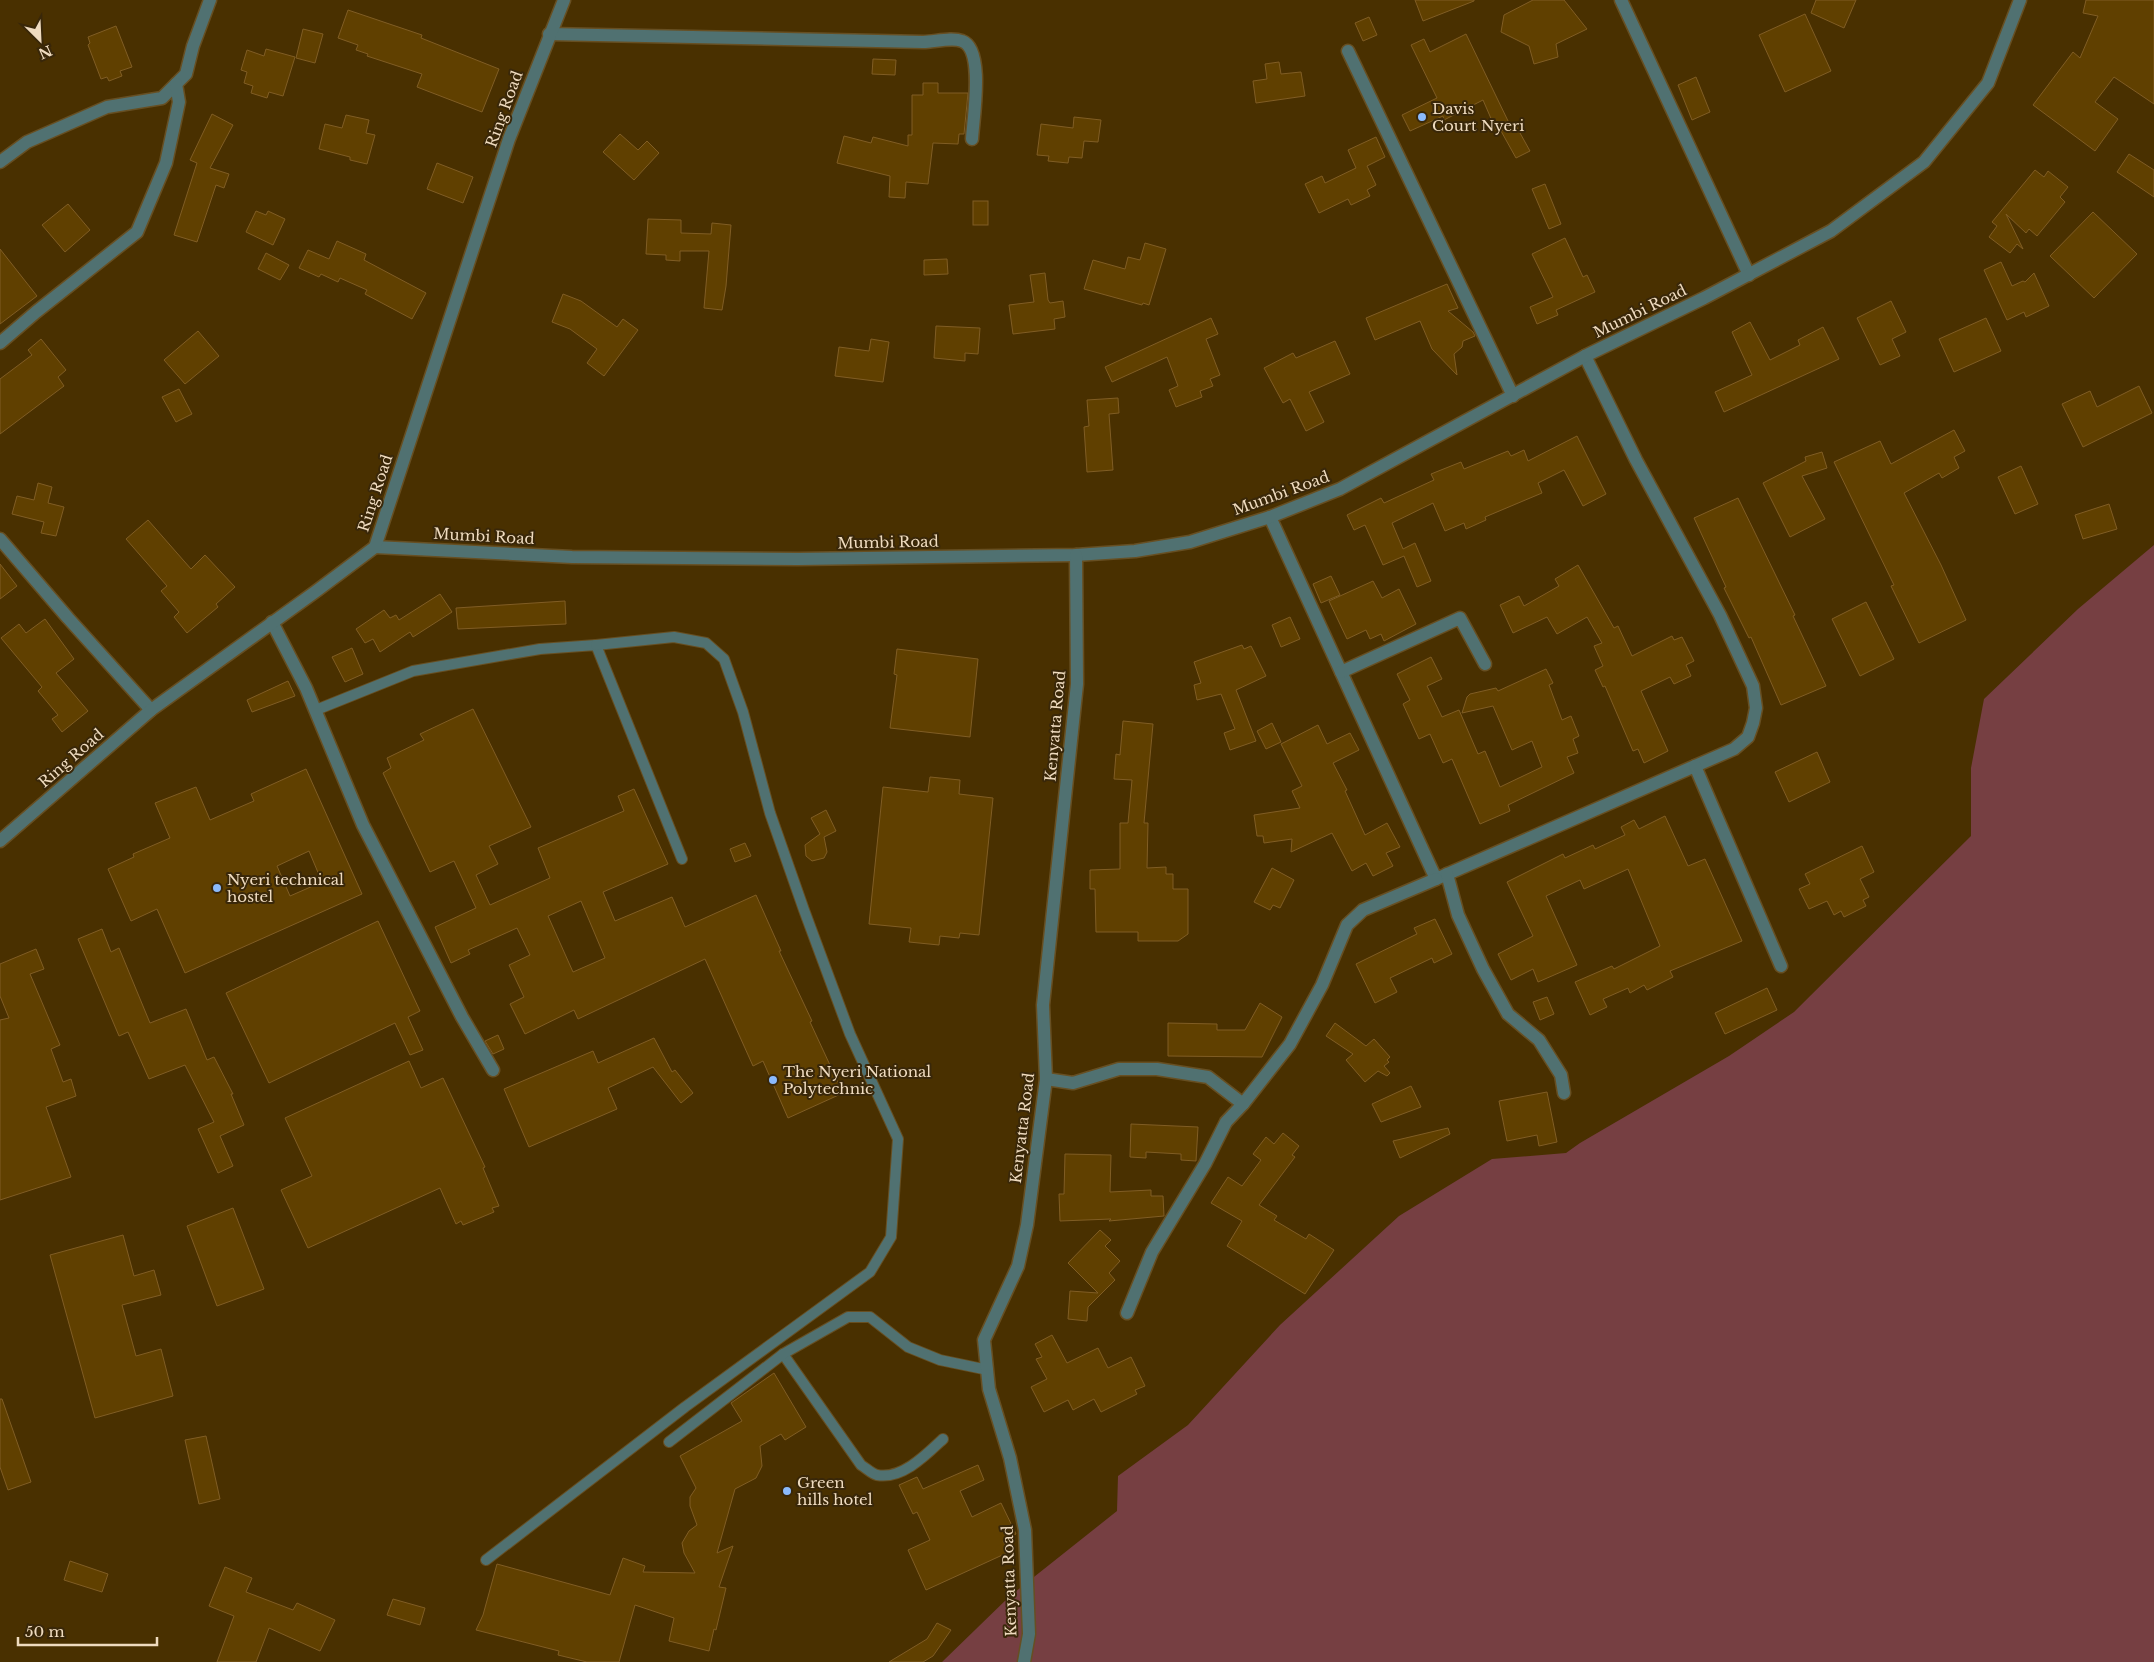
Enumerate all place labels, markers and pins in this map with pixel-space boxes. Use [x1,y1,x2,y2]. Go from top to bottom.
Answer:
place label: Davis Court Nyeri [1432,99,1524,135]
marker: Davis Court Nyeri [1416,111,1428,123]
place label: Nyeri technical hostel [227,870,344,906]
marker: Nyeri technical hostel [211,882,223,894]
place label: The Nyeri National Polytechnic [783,1062,931,1098]
marker: The Nyeri National Polytechnic [767,1074,779,1086]
place label: Green hills hotel [797,1473,873,1509]
marker: Green hills hotel [781,1485,793,1497]

